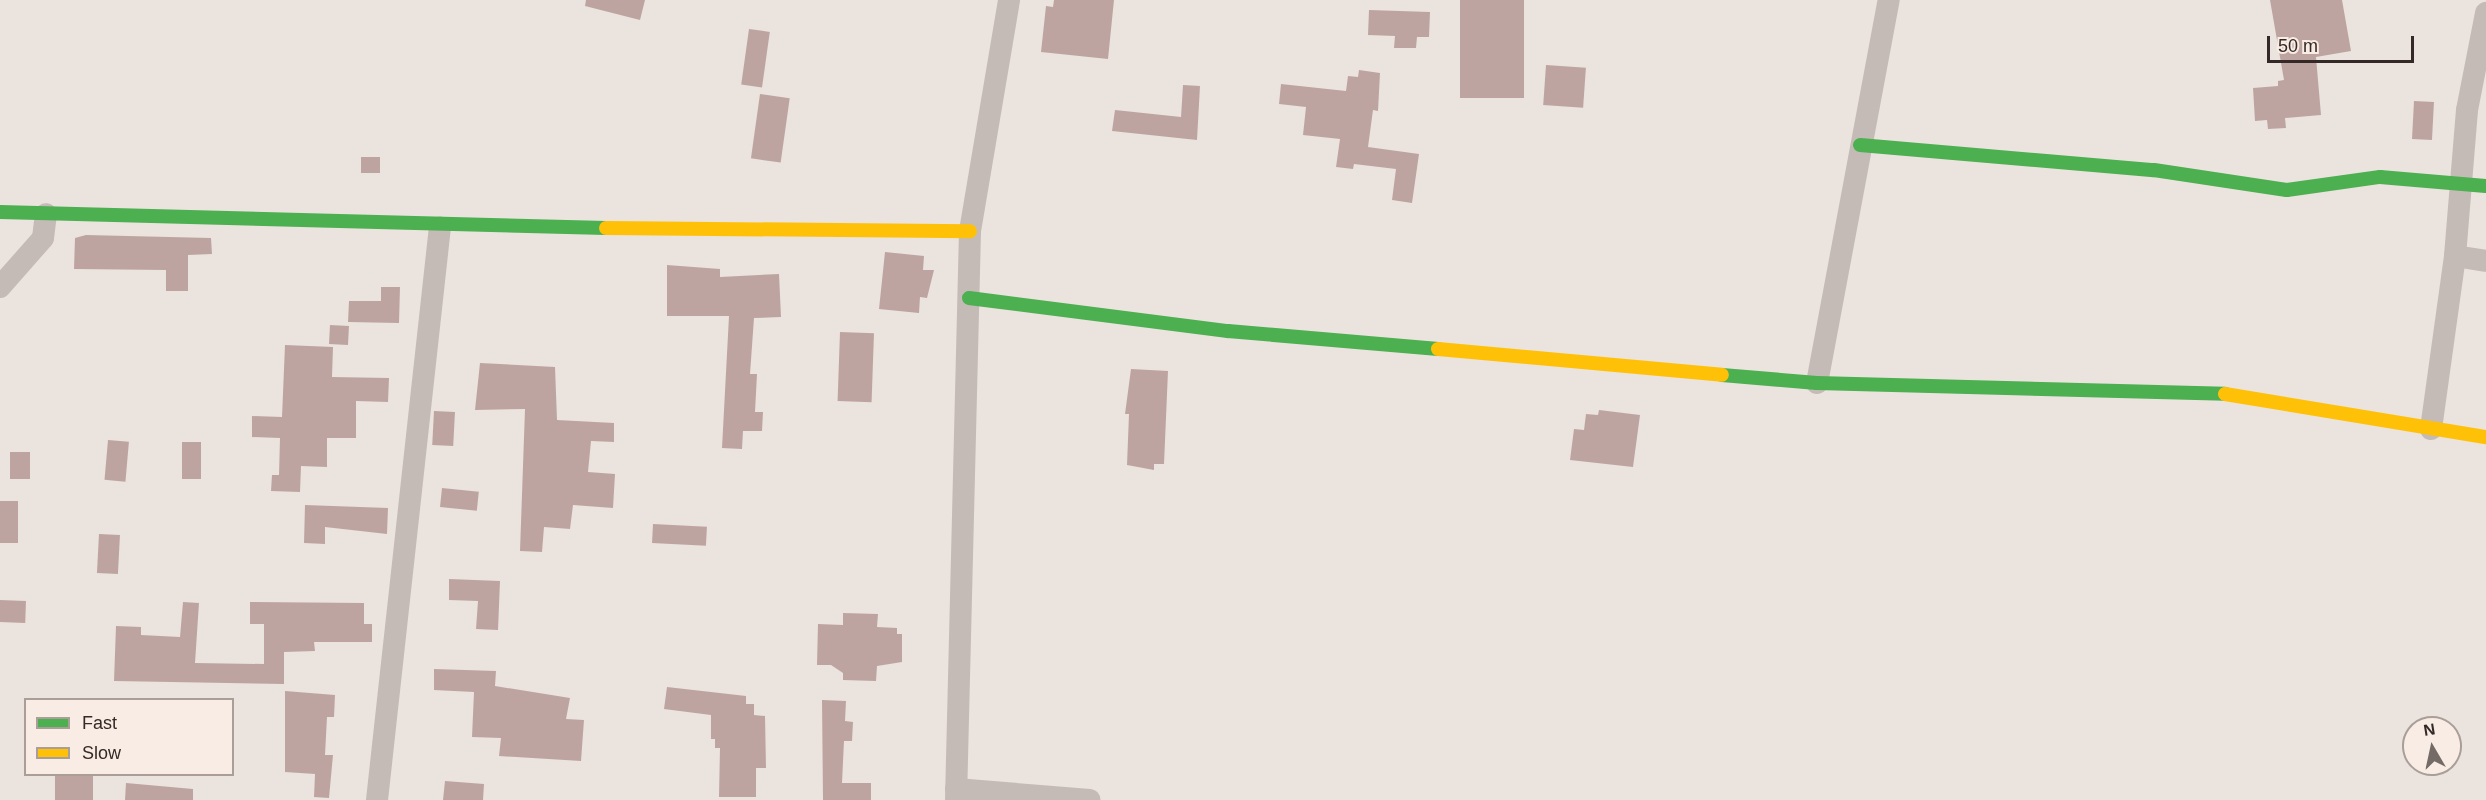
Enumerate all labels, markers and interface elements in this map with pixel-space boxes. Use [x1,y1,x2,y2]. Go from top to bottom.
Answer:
scale bar [2270,24,2417,62]
text: 50 m [2278,36,2318,56]
legend [24,698,234,776]
text: Fast [82,713,117,733]
north arrow [2402,716,2462,776]
text: N [2422,720,2436,739]
text: Slow [82,743,121,763]

